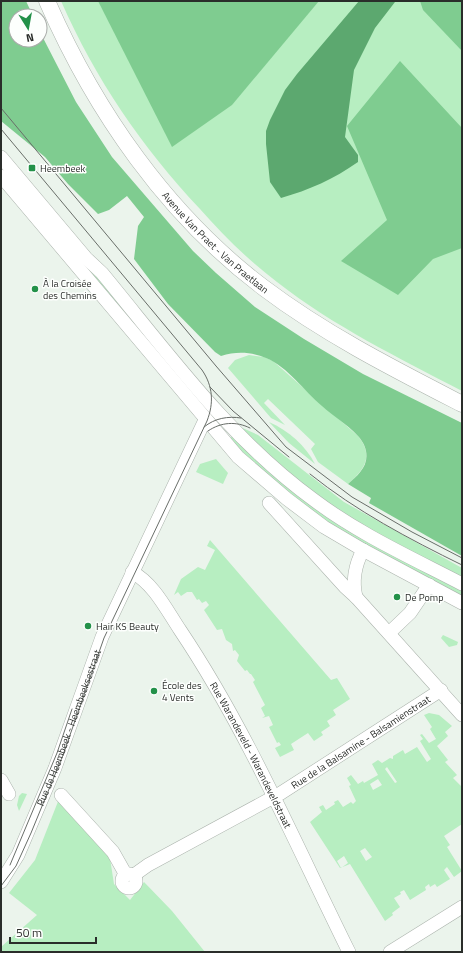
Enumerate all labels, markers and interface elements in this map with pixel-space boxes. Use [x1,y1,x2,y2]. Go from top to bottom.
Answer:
north arrow [8,8,48,48]
text: N [25,29,35,46]
place label: Heembeek [40,161,86,176]
marker: Heembeek [27,163,37,173]
street label: Avenue Van Praet - Van Praetlaan [158,189,272,297]
place label: À la Croisée des Chemins [43,276,97,303]
marker: À la Croisée des Chemins [30,284,40,294]
place label: De Pomp [405,590,444,605]
marker: De Pomp [392,592,402,602]
place label: Hair KS Beauty [96,619,159,634]
marker: Hair KS Beauty [83,621,93,631]
street label: Rue de Heembeek - Heembeeksestraat [33,647,105,808]
place label: École des 4 Vents [162,678,202,705]
street label: Rue Warandeveld - Warandeveldstraat [206,679,295,831]
marker: École des 4 Vents [149,686,159,696]
street label: Rue de la Balsamine - Balsamienstraat [288,692,434,793]
scale bar [10,919,96,945]
text: 50 m [16,923,42,942]

